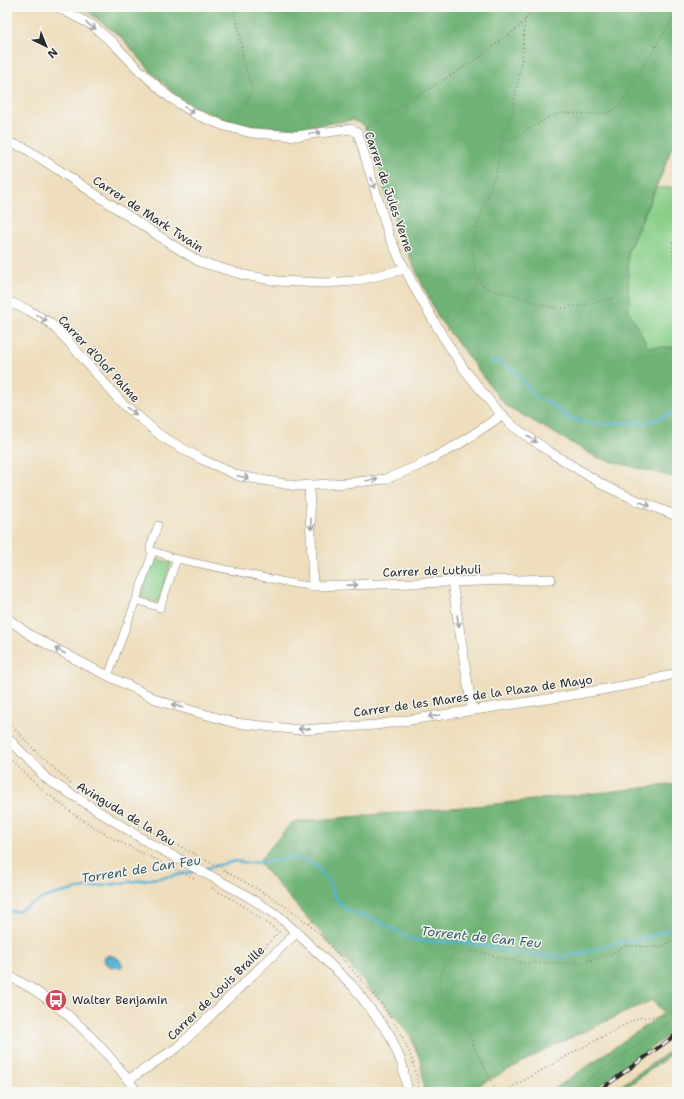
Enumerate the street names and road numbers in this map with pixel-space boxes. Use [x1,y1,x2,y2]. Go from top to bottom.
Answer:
street label: Carrer de Jules Verne [361,129,417,255]
street label: Carrer de Mark Twain [90,172,206,256]
street label: Carrer d'Olof Palme [55,312,144,406]
street label: Carrer de Luthuli [382,561,482,581]
street label: Carrer de les Mares de la Plaza de Mayo [352,671,594,721]
street label: Avinguda de la Pau [74,778,178,850]
street label: Carrer de Louis Braille [164,942,268,1044]

